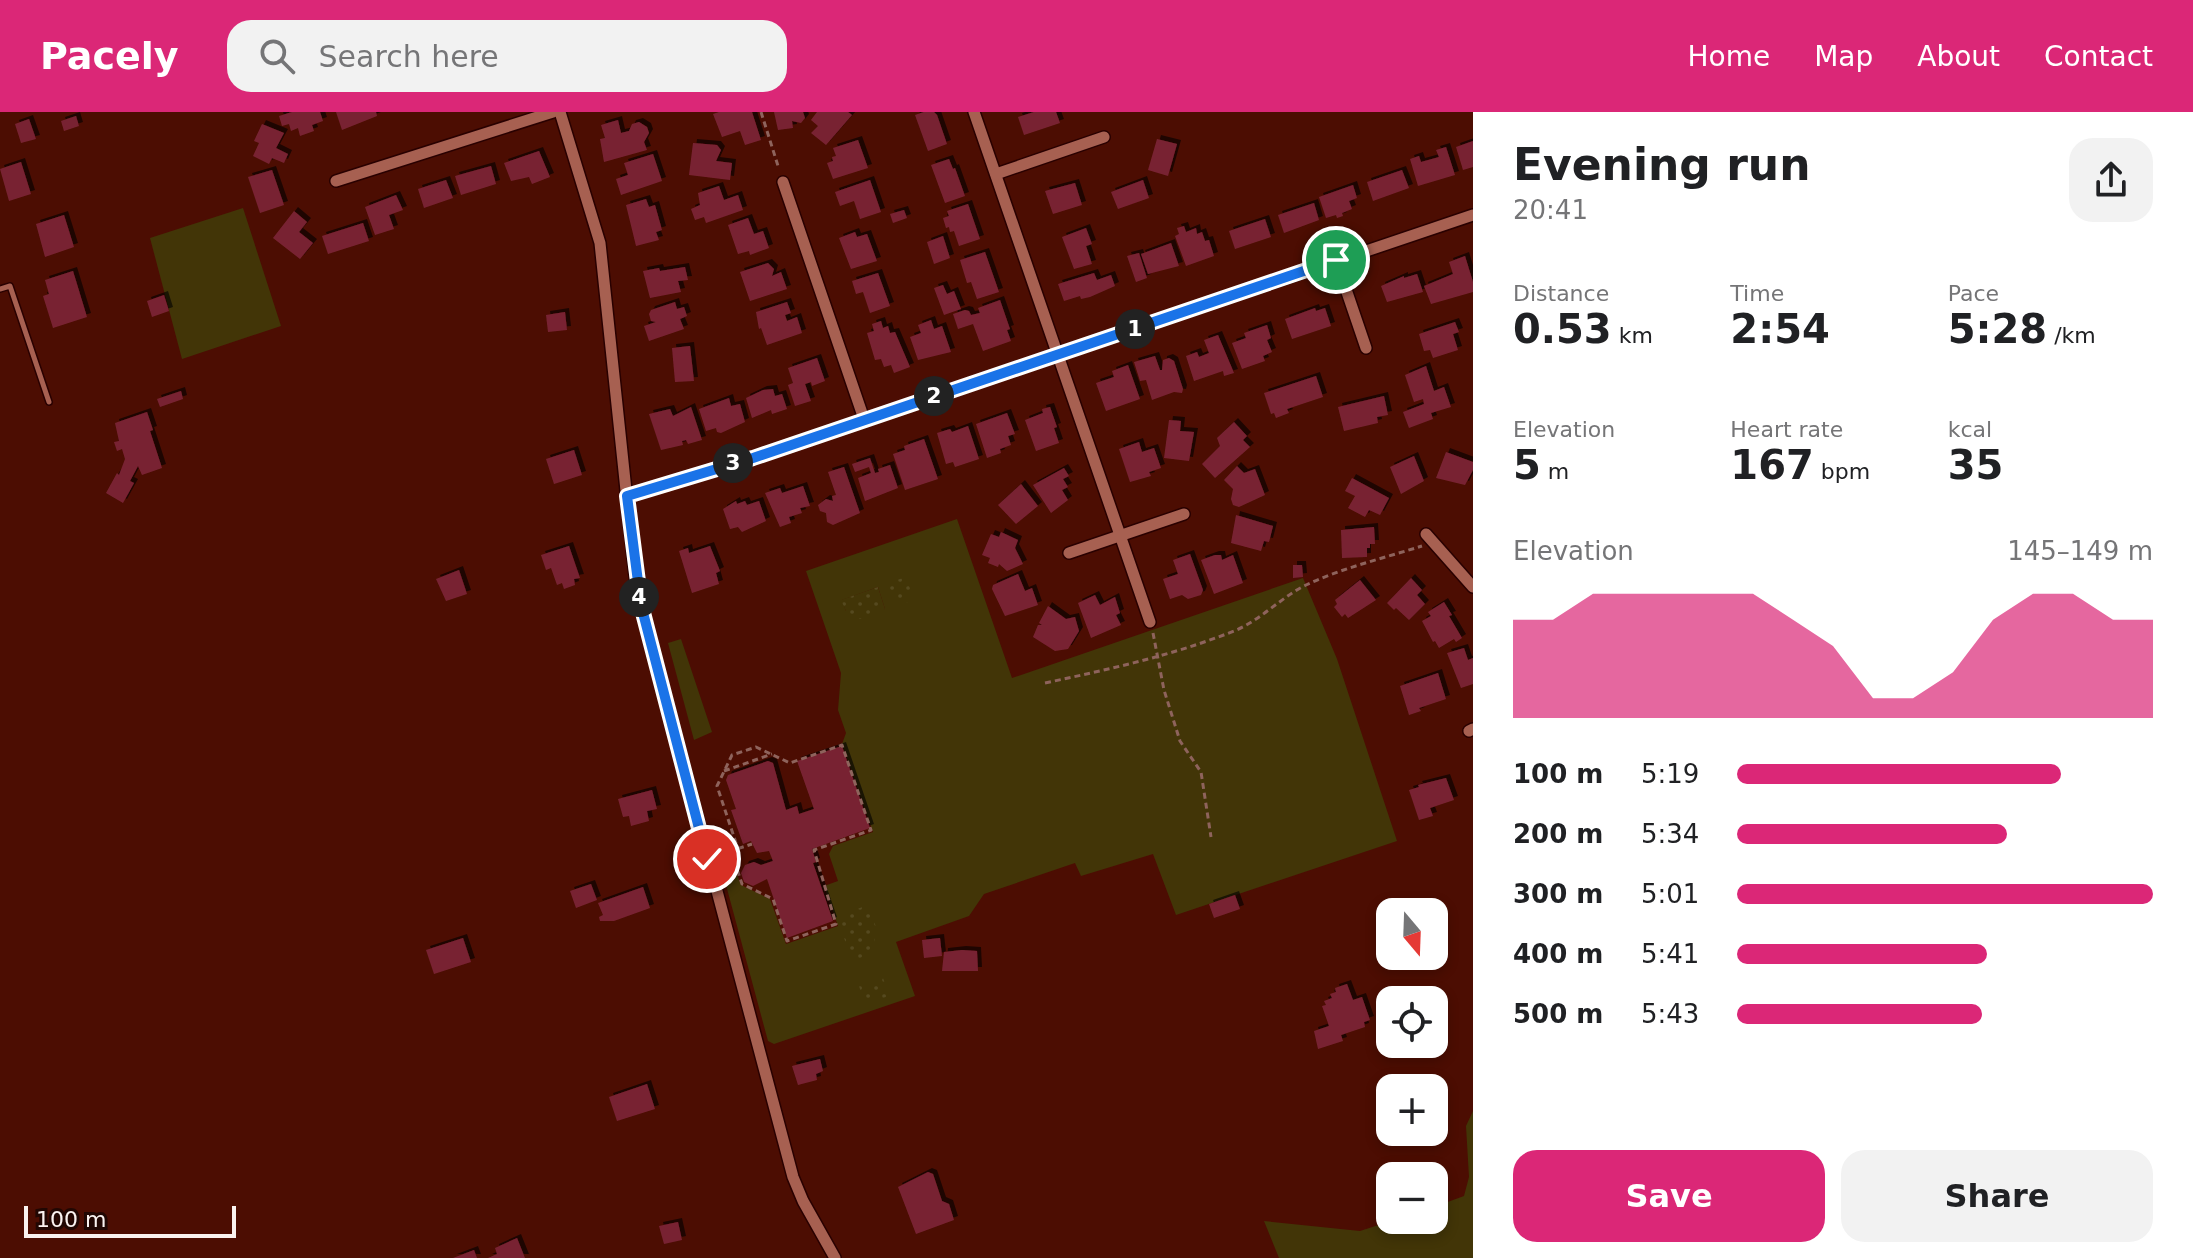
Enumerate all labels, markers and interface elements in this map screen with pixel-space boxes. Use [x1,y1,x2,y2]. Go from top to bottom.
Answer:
search box [227,20,787,92]
text: Pacely [40,34,179,78]
icon: search [255,34,299,78]
text: Search here [319,39,499,74]
text: Home [1687,40,1770,73]
text: Map [1814,40,1873,73]
text: About [1917,40,2000,73]
text: Contact [2044,40,2153,73]
button: share [2069,138,2153,222]
text: Evening run [1513,139,1810,190]
text: 20:41 [1513,195,1588,225]
pin [1302,226,1370,294]
icon: arrive [1314,238,1358,282]
text: Distance [1513,281,1609,306]
text: Time [1730,281,1784,306]
text: Pace [1948,281,1999,306]
text: 0.53 [1513,306,1612,352]
text: 2:54 [1730,306,1830,352]
text: 5:28 [1948,306,2047,352]
pin: 1 [1115,309,1155,349]
text: 1 [1127,316,1143,341]
text: km [1612,323,1653,348]
text: /km [2047,323,2096,348]
pin: 2 [914,376,954,416]
text: 2 [926,383,942,408]
text: Elevation [1513,417,1615,442]
text: Heart rate [1730,417,1843,442]
text: kcal [1948,417,1992,442]
text: 5 [1513,442,1541,488]
text: 167 [1730,442,1814,488]
text: 35 [1948,442,2003,488]
pin: 3 [713,443,753,483]
text: 3 [725,450,741,475]
text: m [1541,459,1569,484]
text: bpm [1814,459,1870,484]
text: Elevation [1513,536,1634,566]
text: 145–149 m [2007,536,2153,566]
pin: 4 [619,577,659,617]
text: 4 [631,584,647,609]
text: 100 m [1513,759,1603,789]
text: 5:19 [1641,759,1699,789]
text: 200 m [1513,819,1603,849]
text: 5:34 [1641,819,1699,849]
pin [673,825,741,893]
icon: check [685,837,729,881]
text: 300 m [1513,879,1603,909]
text: 5:01 [1641,879,1699,909]
north arrow [1376,898,1448,970]
map controls [1376,898,1448,1234]
text: 400 m [1513,939,1603,969]
text: 5:41 [1641,939,1699,969]
button: locate [1376,986,1448,1058]
text: 500 m [1513,999,1603,1029]
text: 5:43 [1641,999,1699,1029]
button: + [1376,1074,1448,1146]
button: Save [1513,1150,1825,1242]
button: Share [1841,1150,2153,1242]
button: − [1376,1162,1448,1234]
scale bar [24,1202,236,1238]
text: 100 m [36,1207,106,1232]

